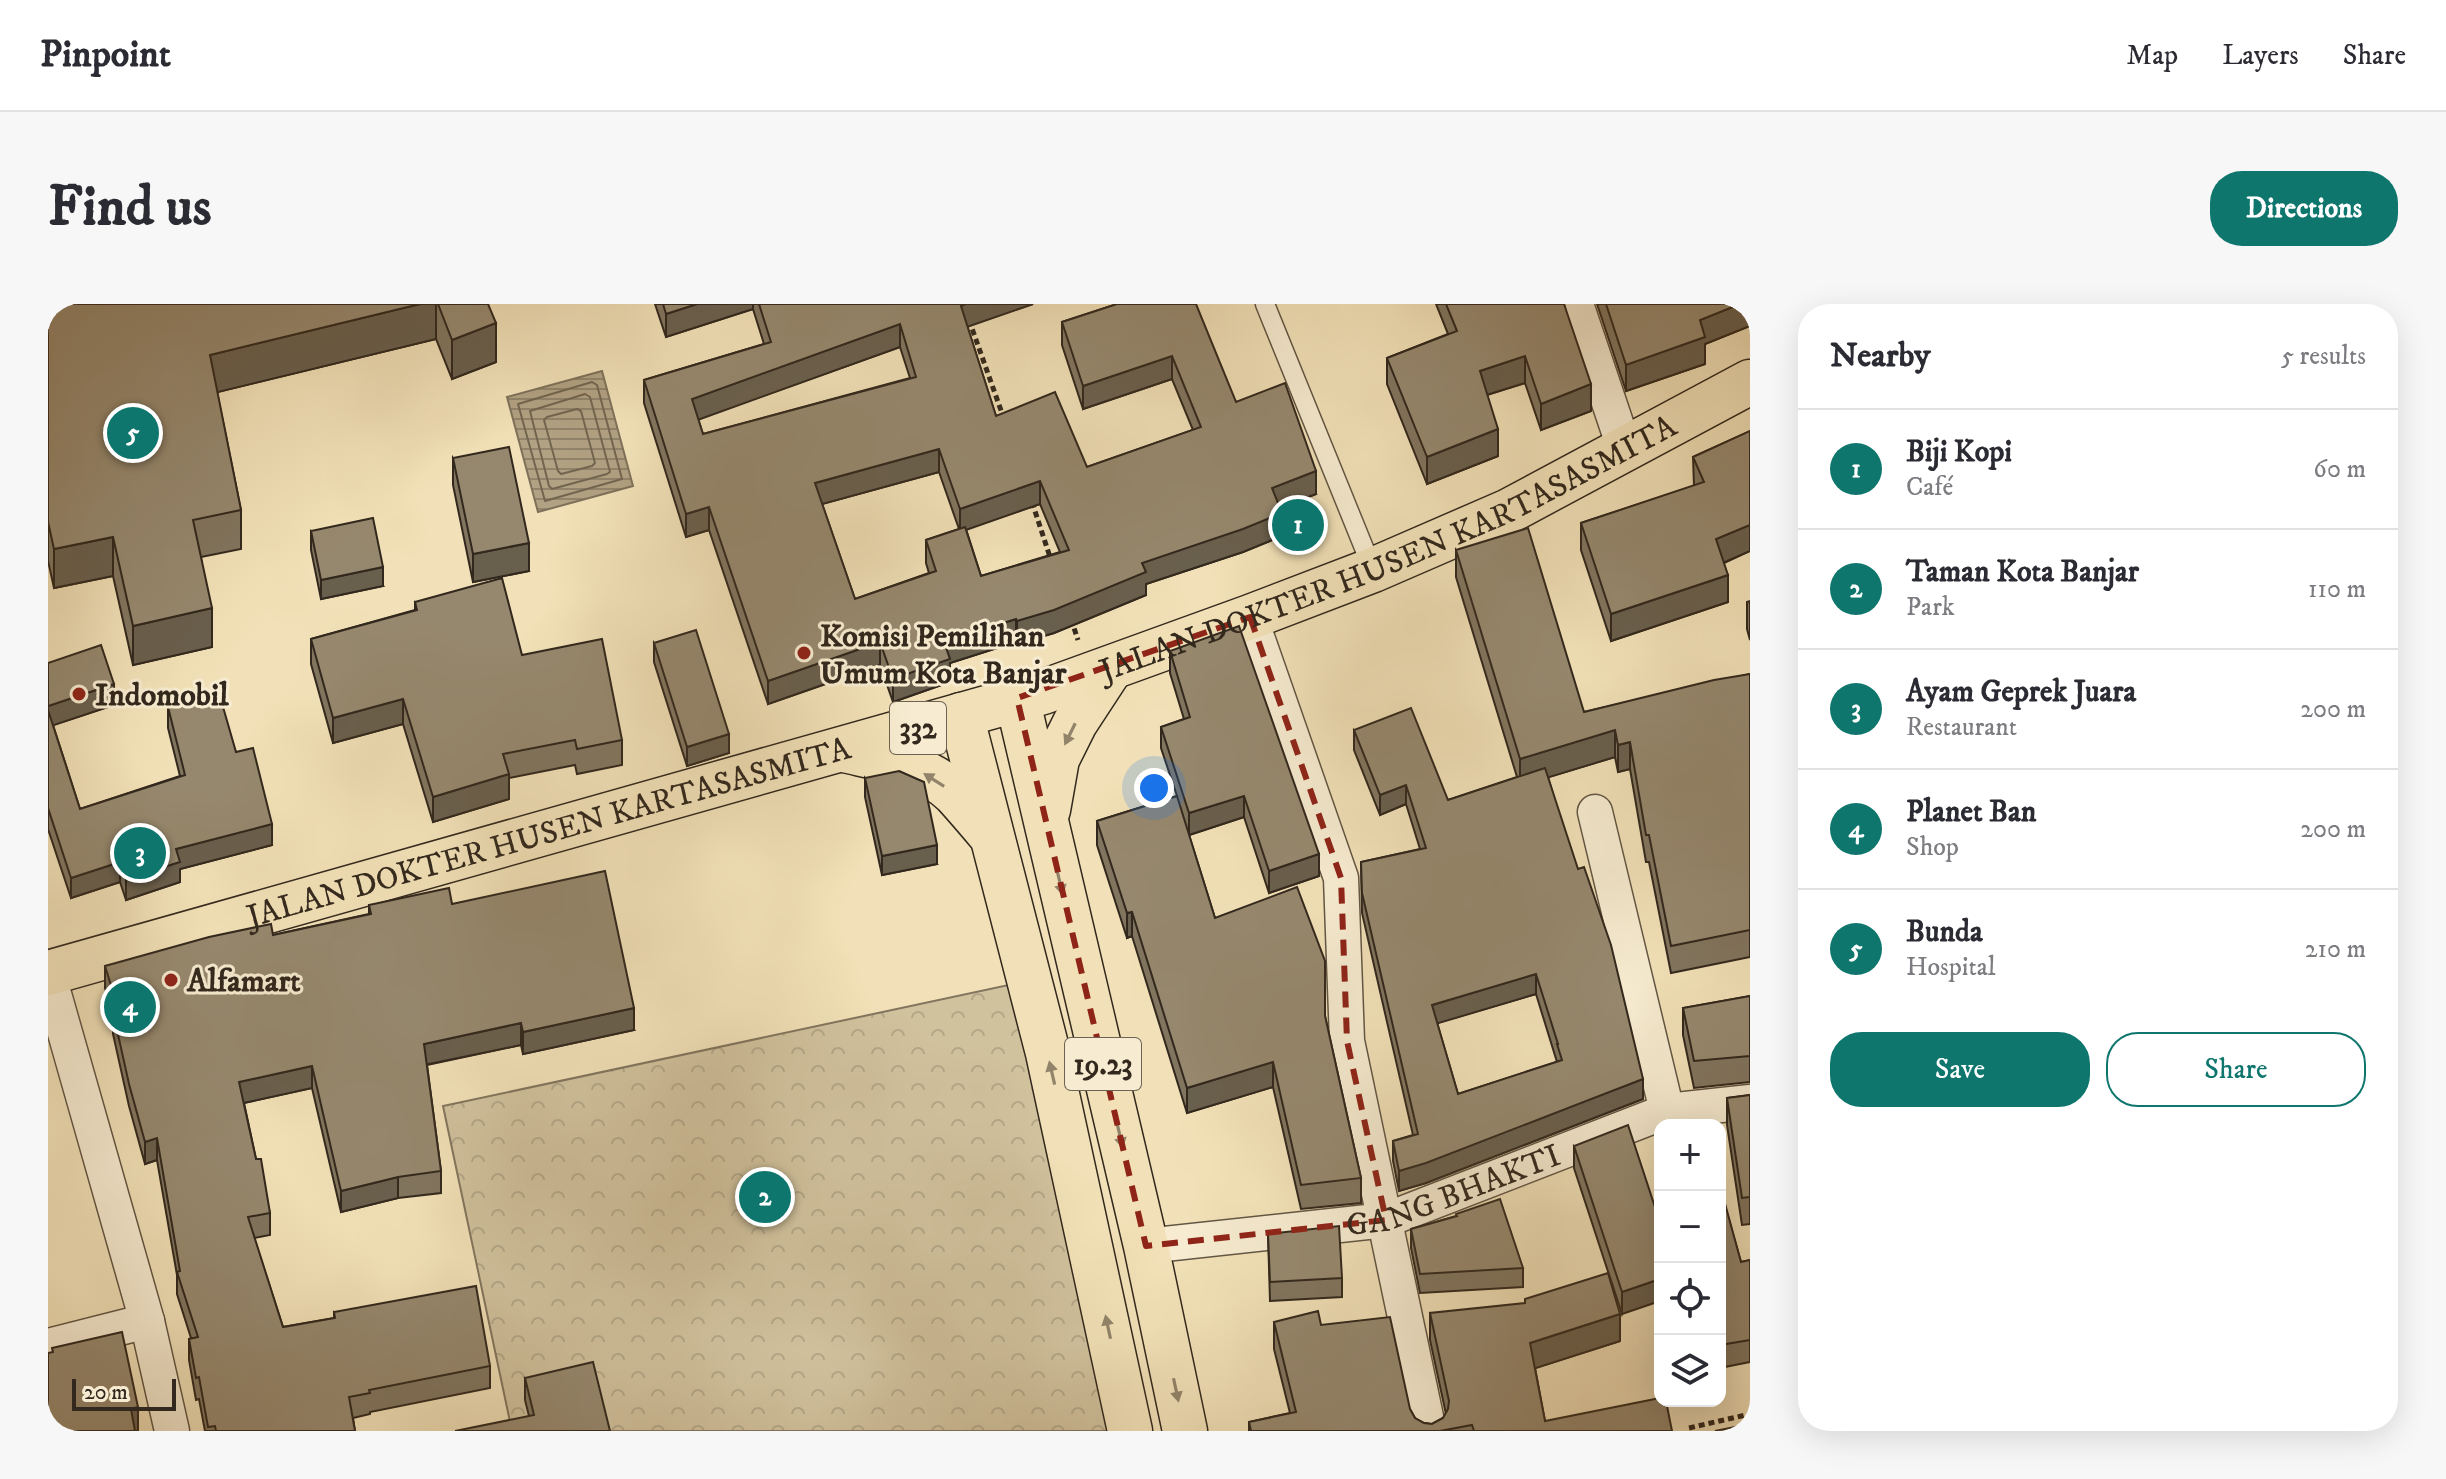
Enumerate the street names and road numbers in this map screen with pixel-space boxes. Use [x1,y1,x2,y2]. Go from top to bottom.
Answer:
street label: JALAN DOKTER HUSEN KARTASASMITA [1092,407,1684,693]
road number: 332 [890,702,946,754]
street label: JALAN DOKTER HUSEN KARTASASMITA [240,729,856,939]
road number: 19.23 [1065,1038,1141,1090]
street label: GANG BHAKTI [1344,1136,1566,1246]

